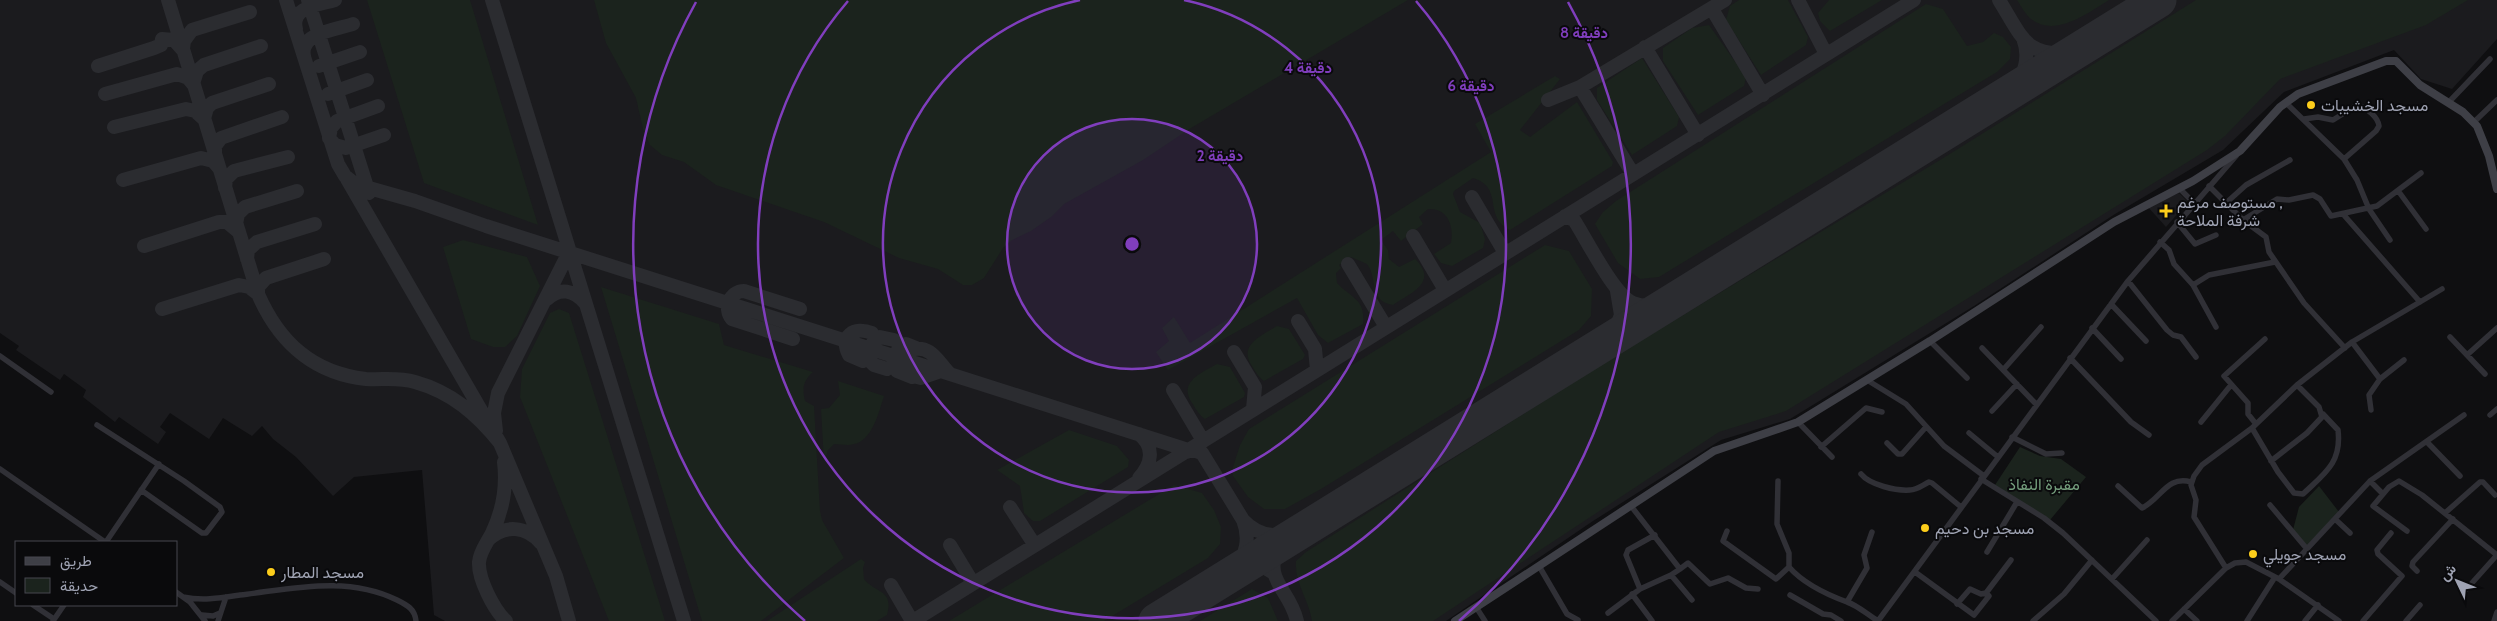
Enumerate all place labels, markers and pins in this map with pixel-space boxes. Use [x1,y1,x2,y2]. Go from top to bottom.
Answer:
place label: مسجد الخشيبات [2321,96,2428,115]
marker: مسجد الخشيبات [2305,99,2317,111]
place label: مستوصف مرغم , شرفة الملاحة [2177,193,2283,231]
marker: مستوصف مرغم , شرفة الملاحة [2159,204,2173,218]
centre of rings [1123,235,1141,253]
place label: مسجد بن دحيم [1935,519,2034,539]
marker: مسجد بن دحيم [1919,522,1931,534]
place label: مسجد جويلي [2263,545,2346,568]
marker: مسجد جويلي [2247,548,2259,560]
place label: مسجد المطار [280,563,364,583]
marker: مسجد المطار [265,566,277,578]

